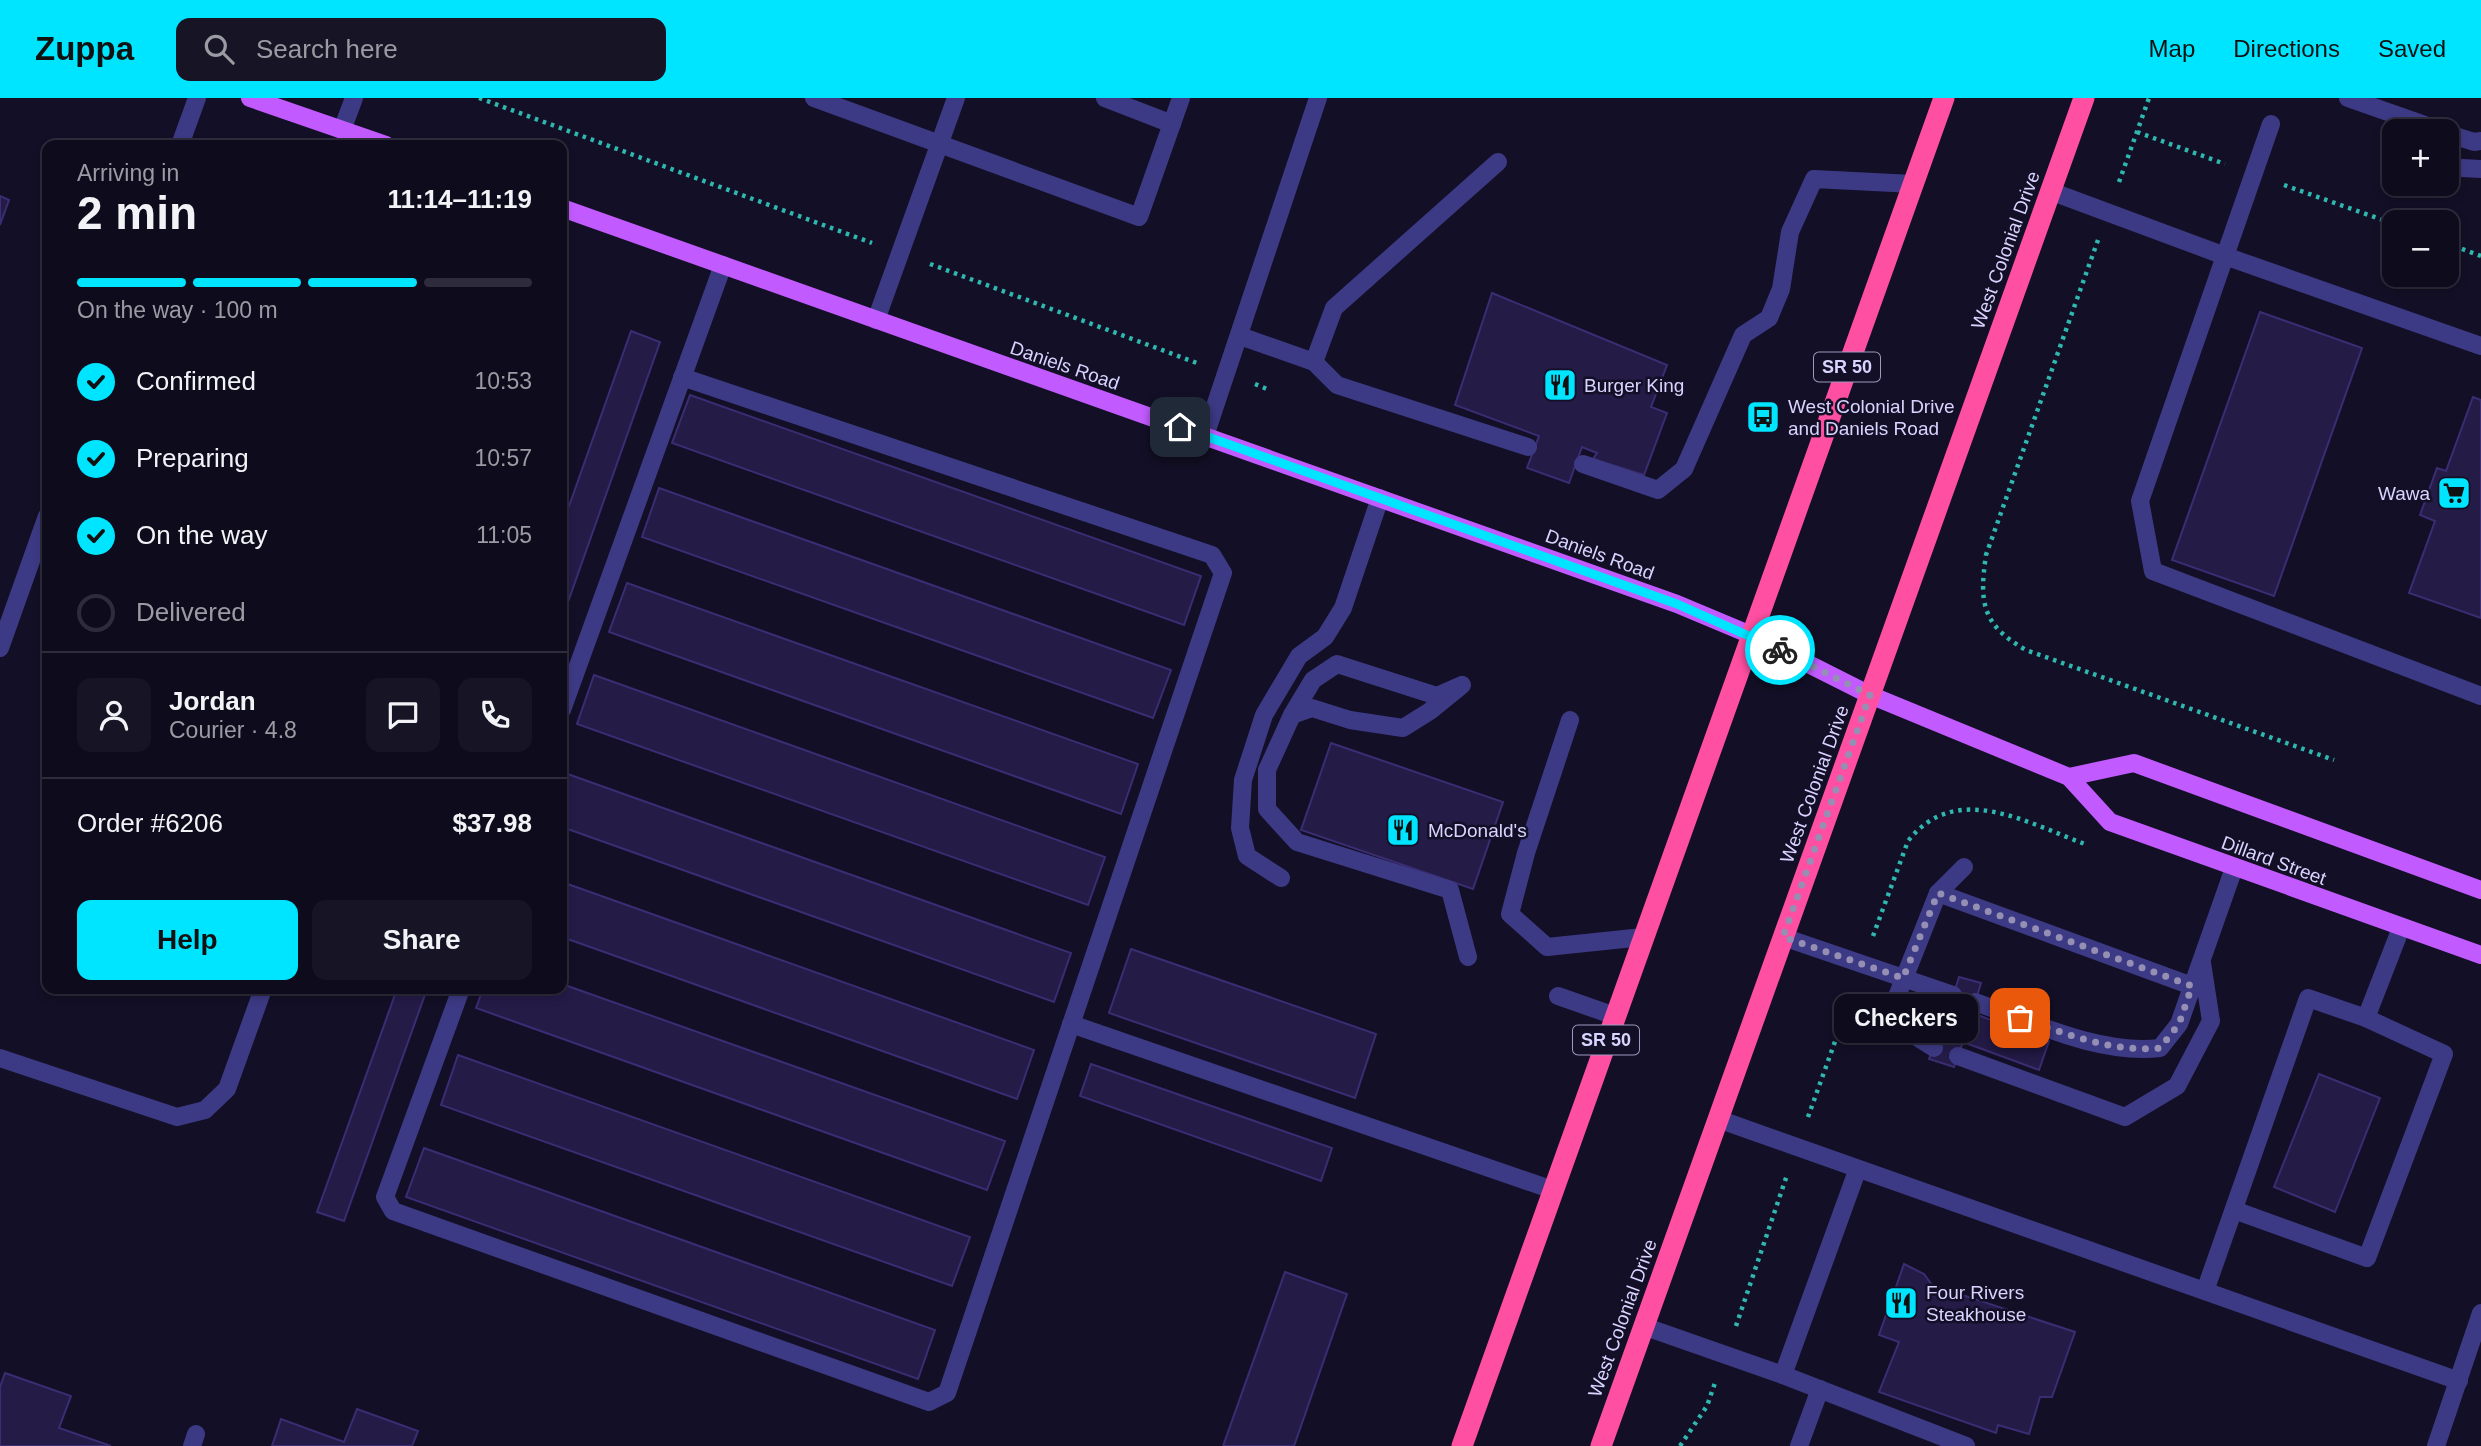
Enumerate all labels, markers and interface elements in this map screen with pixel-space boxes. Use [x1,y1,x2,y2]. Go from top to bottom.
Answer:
search box [176,18,666,81]
text: Zuppa [35,30,134,67]
icon: search [200,30,238,68]
text: Search here [256,34,398,64]
text: Map [2149,35,2195,62]
text: Directions [2233,35,2340,62]
text: Saved [2378,35,2446,62]
map controls [2382,119,2459,287]
button: + [2382,119,2459,196]
text: Arriving in [77,160,179,186]
street label: West Colonial Drive [1967,168,2044,332]
text: 11:14–11:19 [387,184,532,214]
text: 2 min [77,187,197,239]
button: − [2382,210,2459,287]
text: On the way · 100 m [77,297,278,323]
street label: Daniels Road [1007,337,1122,394]
road number: SR 50 [1814,353,1880,382]
icon: check [77,363,115,401]
text: Confirmed [136,366,256,396]
restaurant icon: Burger King [1541,366,1579,404]
text: 10:53 [474,368,532,394]
place label: Burger King [1584,375,1684,396]
place label: West Colonial Drive and Daniels Road [1788,396,1954,439]
pin [1150,397,1210,457]
bus stop icon: West Colonial Drive and Daniels Road [1744,398,1782,436]
icon: home [1161,408,1199,446]
icon: check [77,440,115,478]
text: Preparing [136,443,249,473]
text: 10:57 [474,445,532,471]
supermarket icon: Wawa [2435,474,2473,512]
place label: Wawa [2378,483,2430,504]
icon: check [77,517,115,555]
text: On the way [136,520,268,550]
text: 11:05 [476,522,532,548]
street label: Daniels Road [1543,525,1657,584]
text: Delivered [136,597,246,627]
courier [1745,615,1815,685]
icon: bike [1761,631,1799,669]
button: person [77,678,151,752]
button: chat [366,678,440,752]
button: phone [458,678,532,752]
text: Jordan [169,686,256,716]
street label: West Colonial Drive [1776,702,1853,866]
text: Courier · 4.8 [169,717,297,743]
text: Order #6206 [77,808,223,838]
text: $37.98 [452,808,532,838]
restaurant icon: McDonald's [1384,811,1422,849]
place label: McDonald's [1428,820,1527,841]
street label: Dillard Street [2219,832,2330,889]
button: Help [77,900,298,980]
button: Share [312,900,532,980]
pin [1990,988,2050,1048]
callout: Checkers [1834,993,1978,1042]
icon: bag [2001,999,2039,1037]
text: Checkers [1854,1005,1958,1031]
road number: SR 50 [1573,1026,1639,1055]
street label: West Colonial Drive [1584,1236,1661,1400]
place label: Four Rivers Steakhouse [1926,1282,2026,1325]
restaurant icon: Four Rivers Steakhouse [1882,1284,1920,1322]

